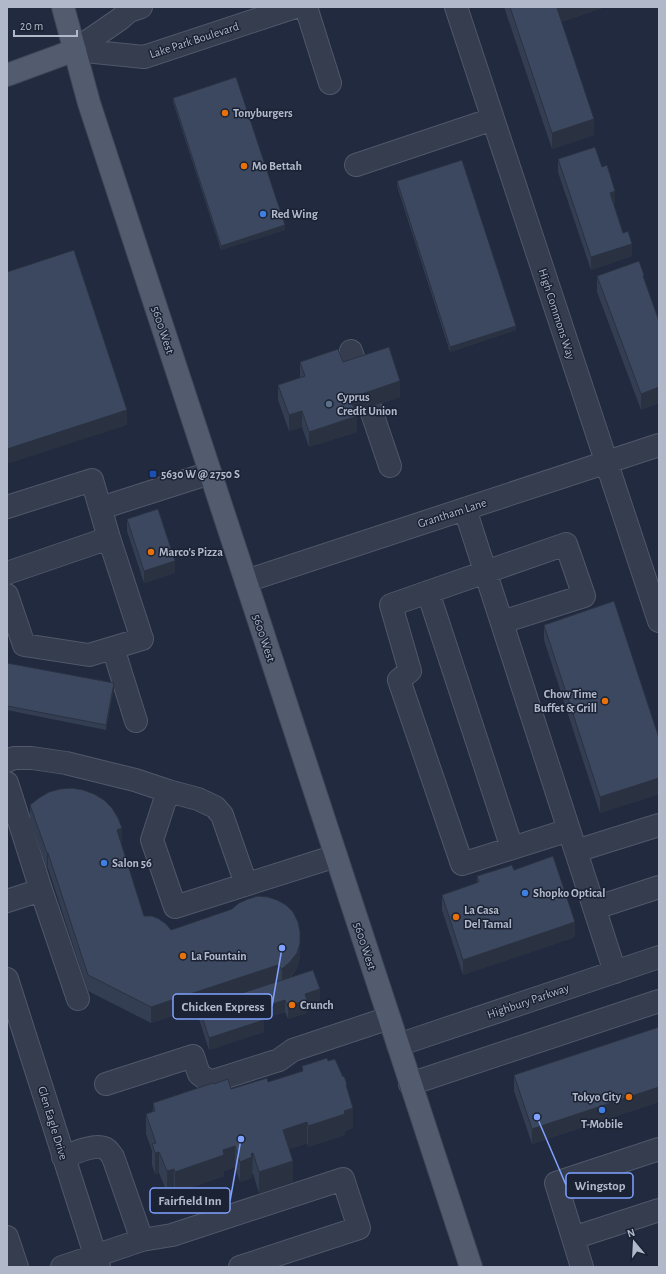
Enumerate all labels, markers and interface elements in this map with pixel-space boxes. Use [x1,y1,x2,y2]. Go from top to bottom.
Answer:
scale bar [14,12,77,38]
text: 20 m [20,20,43,32]
street label: Lake Park Boulevard [148,20,240,60]
place label: Tonyburgers [233,107,293,120]
marker: Tonyburgers [220,108,230,118]
place label: Mo Bettah [252,160,302,172]
marker: Mo Bettah [239,161,249,171]
place label: Red Wing [271,208,319,220]
marker: Red Wing [258,209,268,219]
street label: High Commons Way [536,267,577,361]
street label: 5600 West [150,305,176,355]
place label: Cyprus Credit Union [337,391,397,417]
marker: Cyprus Credit Union [324,399,334,409]
place label: 5630 W @ 2750 S [161,468,240,480]
marker: 5630 W @ 2750 S [148,469,158,479]
street label: Grantham Lane [416,496,488,530]
place label: Marco's Pizza [159,546,223,558]
marker: Marco's Pizza [146,547,156,557]
street label: 5600 West [251,613,277,663]
place label: Chow Time Buffet & Grill [534,688,597,714]
marker: Chow Time Buffet & Grill [600,696,610,706]
place label: Salon 56 [112,857,152,869]
marker: Salon 56 [99,858,109,868]
place label: Shopko Optical [533,887,605,899]
marker: Shopko Optical [520,888,530,898]
place label: La Casa Del Tamal [464,904,512,930]
marker: La Casa Del Tamal [451,912,461,922]
street label: 5600 West [352,921,378,971]
place label: La Fountain [191,950,247,962]
marker: La Fountain [178,951,188,961]
street label: Highbury Parkway [486,981,571,1022]
callout: Chicken Express [173,994,272,1019]
place label: Crunch [300,999,334,1011]
marker: Crunch [287,1000,297,1010]
text: Chicken Express [181,1001,265,1014]
street label: Glen Eagle Drive [36,1085,70,1161]
place label: Tokyo City [572,1091,622,1104]
marker: Tokyo City [624,1092,634,1102]
marker: T-Mobile [597,1105,607,1115]
place label: T-Mobile [581,1118,623,1130]
callout: Wingstop [566,1173,633,1198]
text: Wingstop [575,1180,626,1193]
callout: Fairfield Inn [150,1188,230,1213]
text: Fairfield Inn [158,1195,222,1208]
north arrow [614,1222,654,1262]
text: N [626,1227,636,1239]

